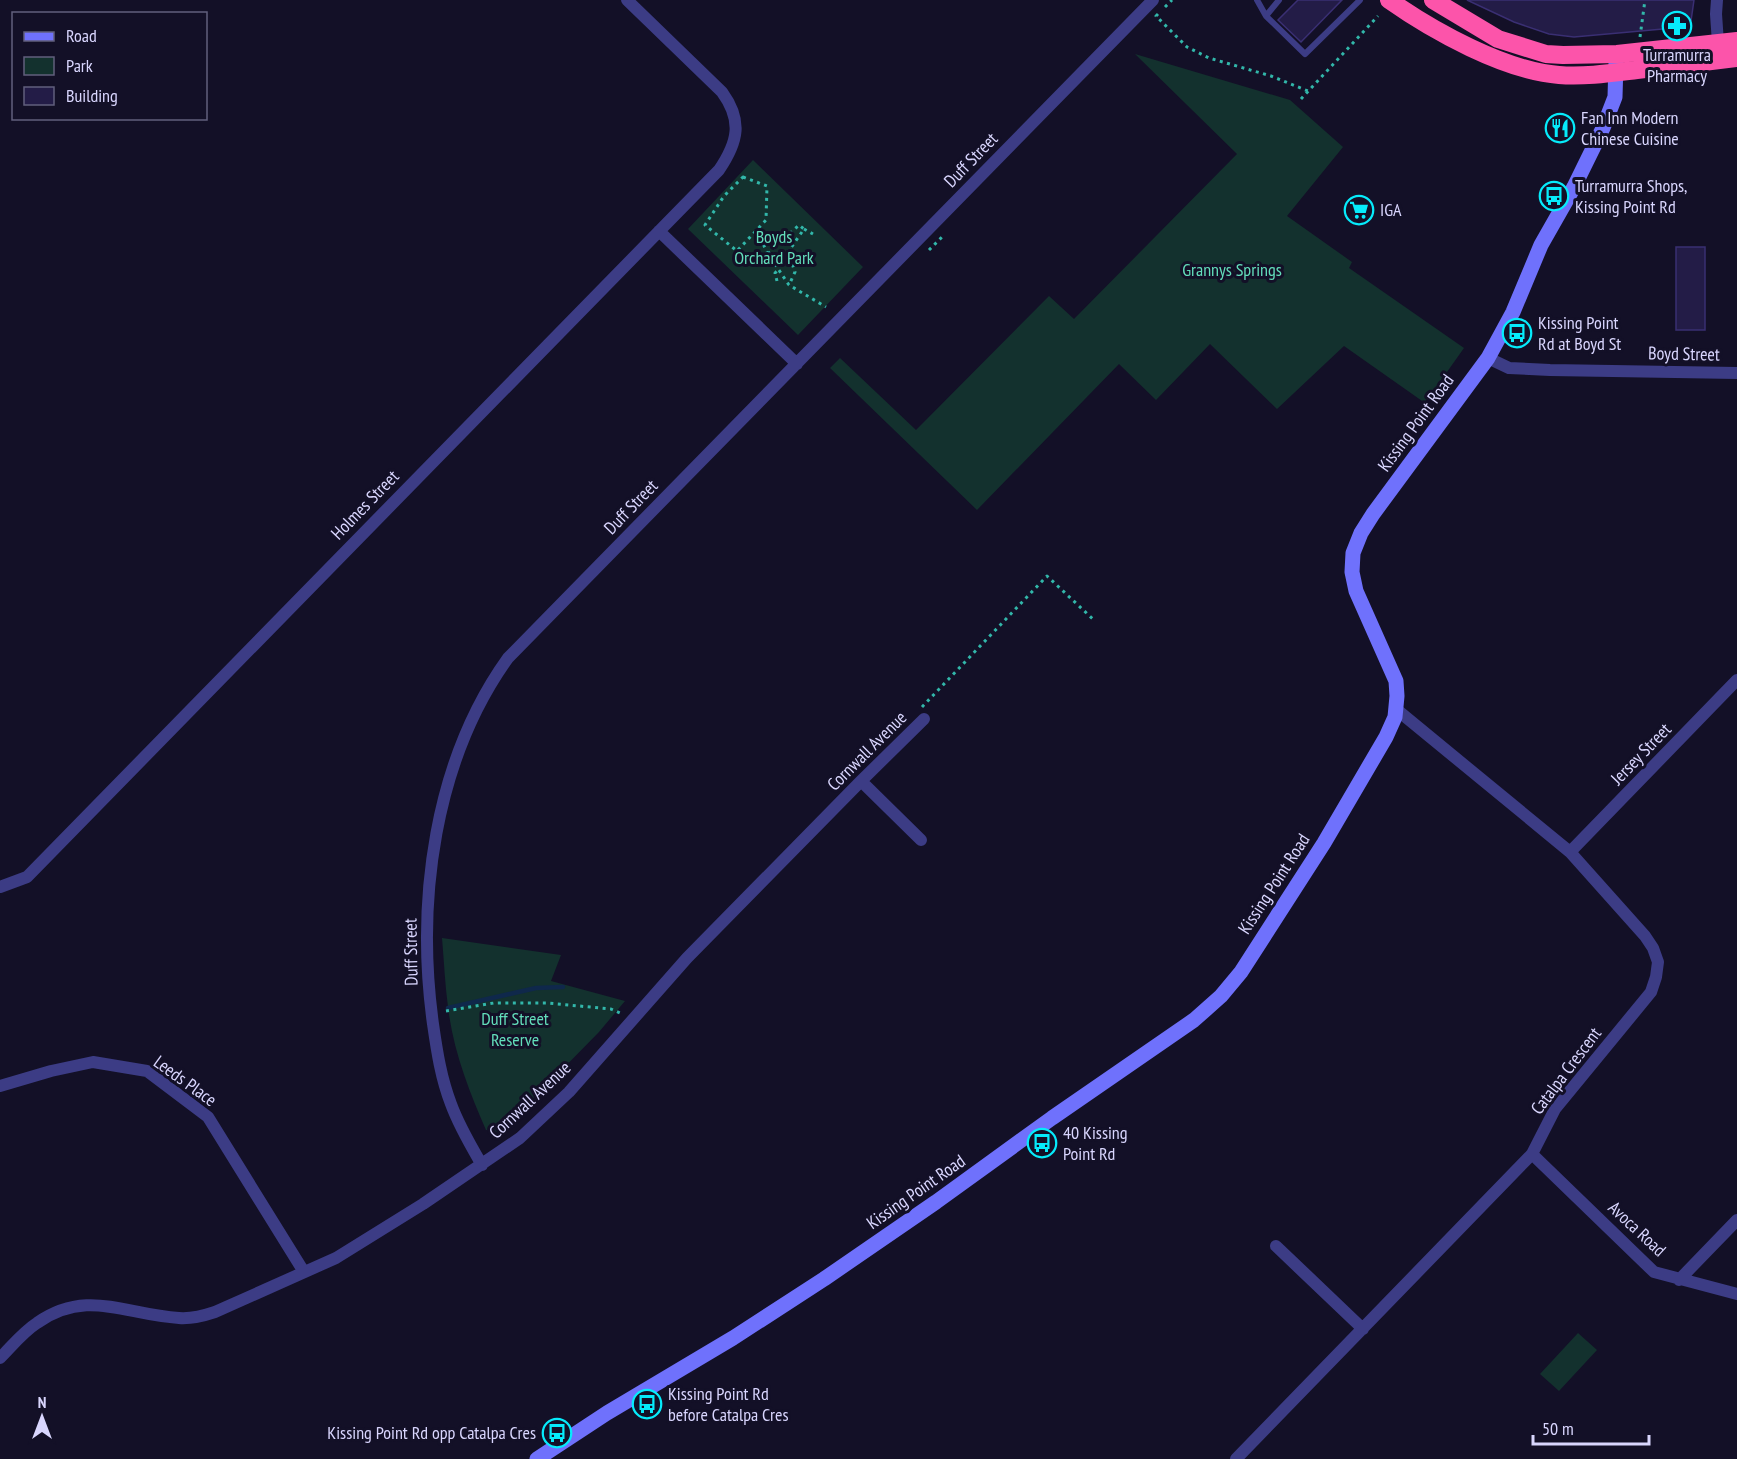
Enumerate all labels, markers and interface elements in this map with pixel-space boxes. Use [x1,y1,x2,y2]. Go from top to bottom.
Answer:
pharmacy icon: Turramurra Pharmacy [1661,10,1693,42]
legend [12,12,207,120]
text: Road [66,24,97,47]
place label: Turramurra Pharmacy [1643,43,1711,87]
text: Park [66,54,93,77]
text: Building [66,84,118,107]
place label: Fan Inn Modern Chinese Cuisine [1581,106,1679,150]
restaurant icon: Fan Inn Modern Chinese Cuisine [1544,112,1576,144]
street label: Duff Street [939,127,1002,192]
place label: Turramurra Shops, Kissing Point Rd [1575,174,1687,218]
bus stop icon: Turramurra Shops, Kissing Point Rd [1538,180,1570,212]
supermarket icon: IGA [1343,194,1375,226]
place label: IGA [1380,198,1402,221]
park label: Boyds Orchard Park [734,225,814,269]
park label: Grannys Springs [1182,258,1282,281]
place label: Kissing Point Rd at Boyd St [1538,311,1621,355]
bus stop icon: Kissing Point Rd at Boyd St [1501,317,1533,349]
street label: Boyd Street [1648,341,1720,366]
street label: Kissing Point Road [1372,369,1459,476]
street label: Holmes Street [326,465,403,544]
street label: Duff Street [599,474,662,539]
street label: Cornwall Avenue [822,706,911,795]
street label: Jersey Street [1605,718,1676,790]
street label: Kissing Point Road [1233,829,1315,938]
street label: Duff Street [398,918,423,986]
park label: Duff Street Reserve [481,1007,549,1051]
street label: Catalpa Crescent [1525,1023,1606,1119]
street label: Leeds Place [149,1050,221,1111]
street label: Cornwall Avenue [484,1056,575,1143]
place label: 40 Kissing Point Rd [1063,1121,1128,1165]
bus stop icon: 40 Kissing Point Rd [1026,1127,1058,1159]
street label: Kissing Point Road [862,1149,969,1234]
street label: Avoca Road [1604,1196,1671,1261]
place label: Kissing Point Rd before Catalpa Cres [668,1382,789,1426]
north arrow [12,1387,72,1447]
bus stop icon: Kissing Point Rd before Catalpa Cres [631,1388,663,1420]
text: N [38,1392,46,1412]
scale bar [1533,1408,1648,1446]
bus stop icon: Kissing Point Rd opp Catalpa Cres [541,1417,573,1449]
text: 50 m [1542,1417,1574,1440]
place label: Kissing Point Rd opp Catalpa Cres [327,1421,536,1444]

